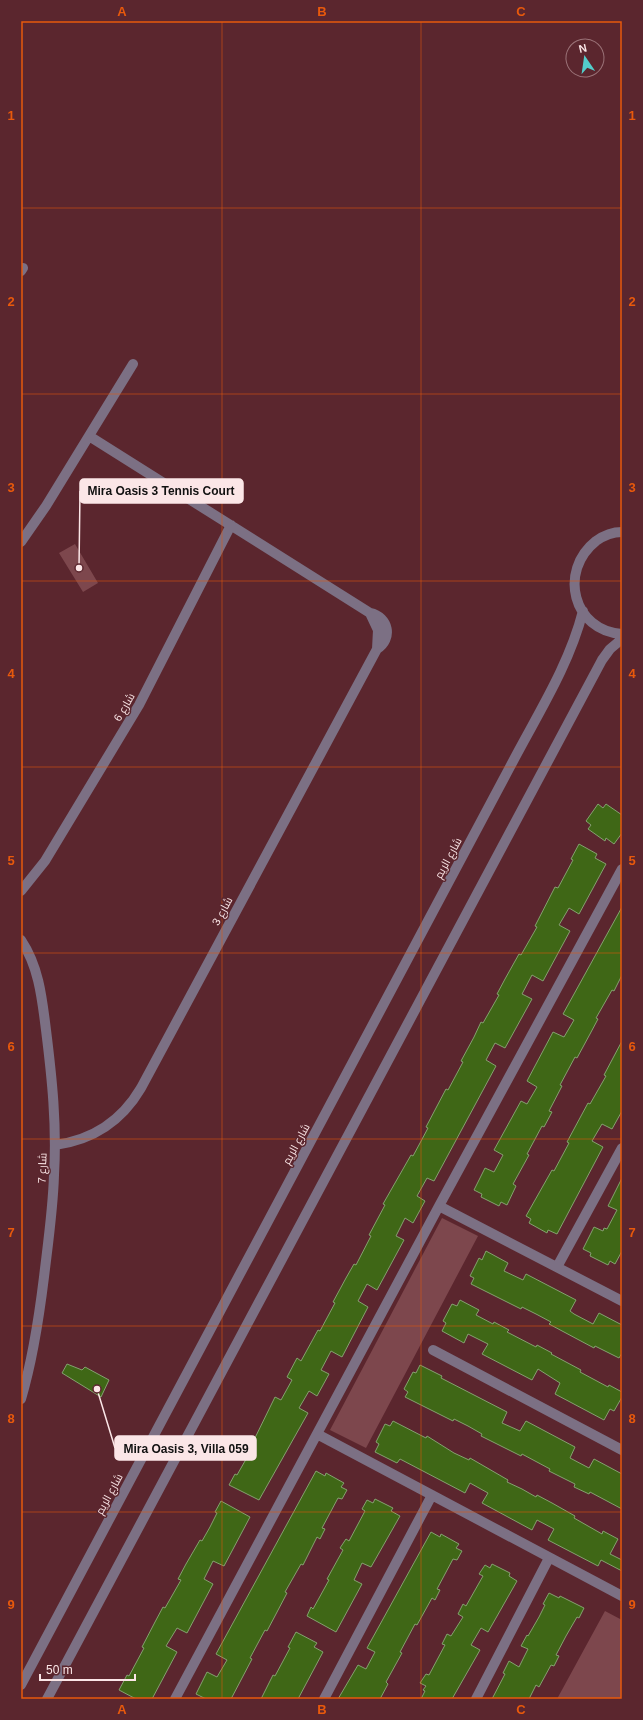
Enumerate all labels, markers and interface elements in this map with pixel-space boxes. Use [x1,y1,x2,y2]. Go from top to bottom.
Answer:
text: A [117,4,127,19]
text: B [317,4,327,19]
text: C [516,4,526,19]
north arrow [565,38,605,78]
text: N [578,42,588,55]
text: 1 [7,108,15,123]
text: 1 [628,108,636,123]
text: 2 [7,294,15,309]
text: 2 [628,294,636,309]
callout: Mira Oasis 3 Tennis Court [80,479,243,503]
text: 3 [7,480,15,495]
text: 3 [628,480,636,495]
text: Mira Oasis 3 Tennis Court [87,484,235,498]
text: 4 [7,666,15,681]
text: 4 [628,666,636,681]
street label: شارع 6 [111,691,139,724]
street label: شارع الريم [432,835,466,881]
text: 5 [7,853,15,868]
text: 5 [628,853,636,868]
street label: شارع 3 [210,895,236,928]
text: 6 [7,1039,15,1054]
text: 6 [628,1039,636,1054]
street label: شارع الريم [280,1121,314,1167]
street label: شارع 7 [35,1153,51,1184]
text: 7 [7,1225,15,1240]
text: 7 [628,1225,636,1240]
text: 8 [7,1411,15,1426]
text: 8 [628,1411,636,1426]
callout: Mira Oasis 3, Villa 059 [115,1436,256,1460]
text: Mira Oasis 3, Villa 059 [123,1442,249,1456]
street label: شارع الريم [93,1471,127,1517]
text: 9 [7,1597,15,1612]
text: 9 [628,1597,636,1612]
scale bar [40,1656,135,1682]
text: 50 m [46,1663,73,1677]
text: A [117,1702,127,1717]
text: B [317,1702,327,1717]
text: C [516,1702,526,1717]

